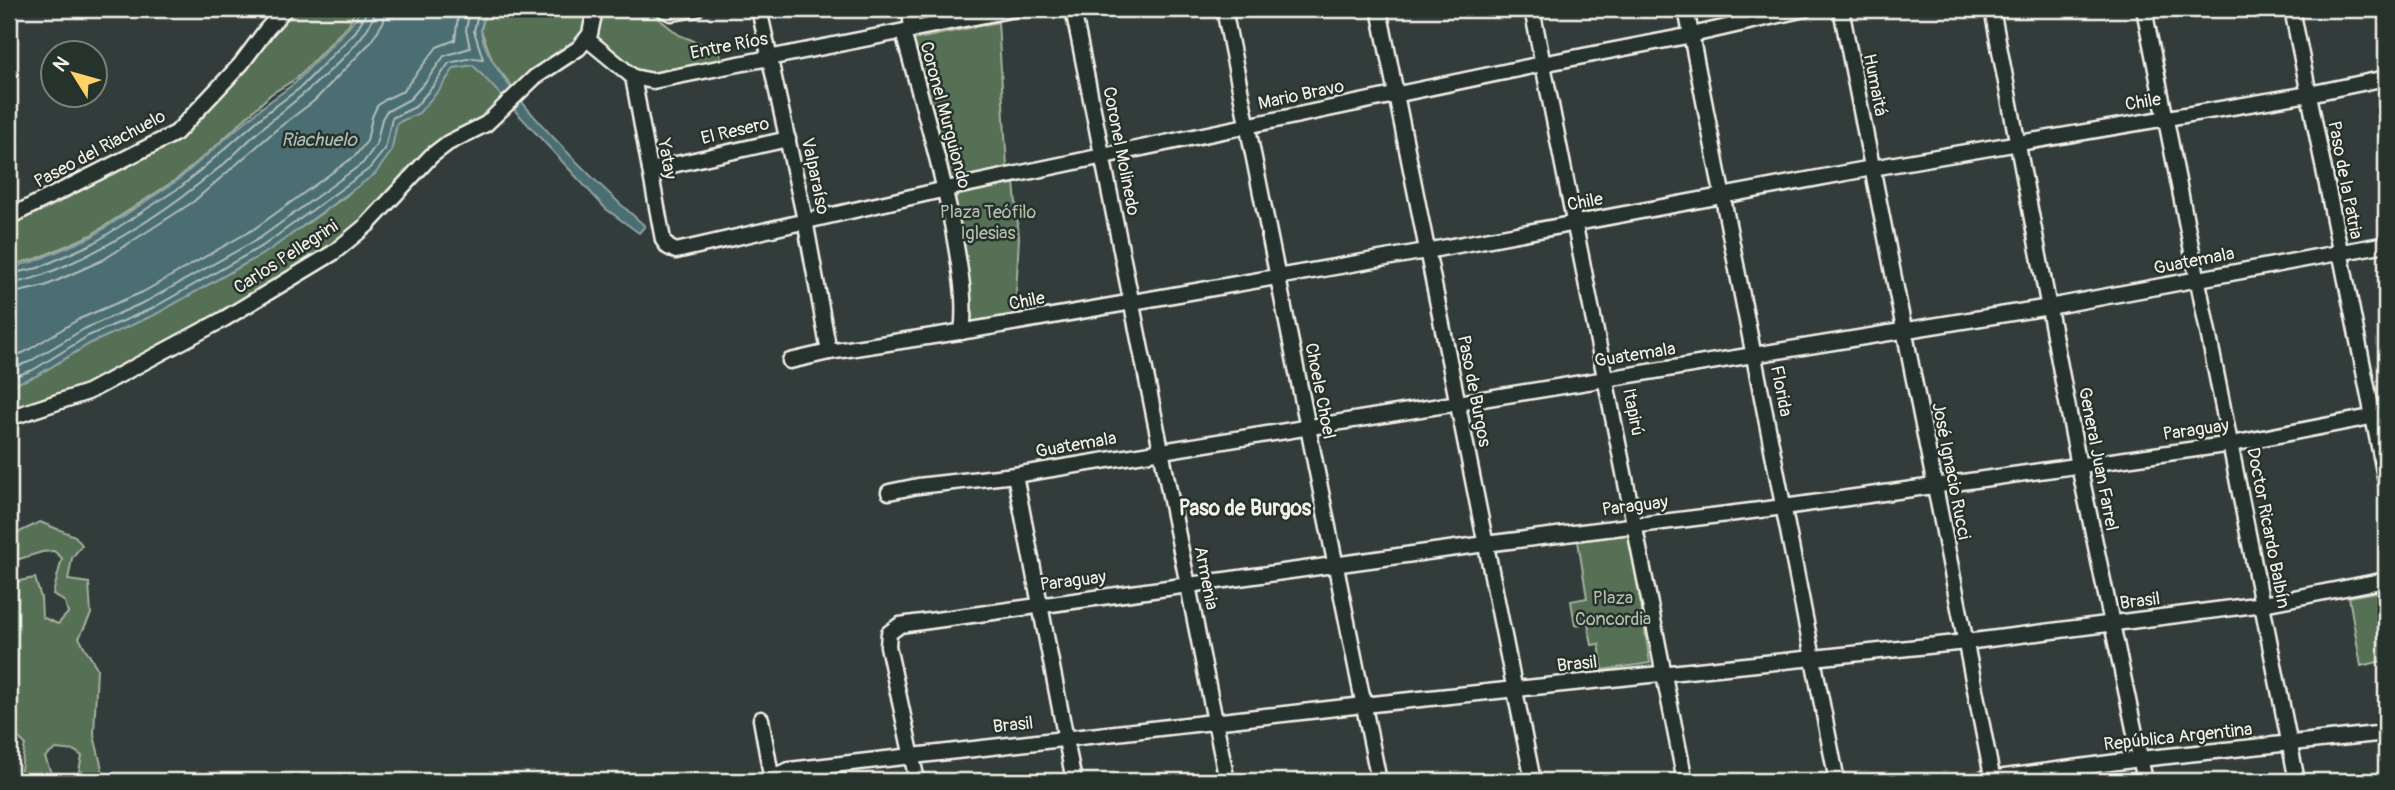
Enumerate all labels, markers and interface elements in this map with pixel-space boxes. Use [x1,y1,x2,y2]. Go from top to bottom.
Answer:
street label: Entre Ríos [688,27,770,65]
north arrow [38,38,108,108]
street label: Coronel Murguiondo [914,39,976,191]
text: N [48,52,75,77]
street label: Humaitá [1858,52,1892,118]
street label: Mario Bravo [1256,75,1346,115]
street label: Coronel Molinedo [1097,85,1145,218]
street label: Chile [2123,88,2163,116]
street label: Paseo del Riachuelo [30,105,170,193]
street label: El Resero [699,112,772,150]
street label: Paso de la Patria [2322,119,2368,241]
water label: Riachuelo [281,128,359,152]
street label: Yatay [652,136,682,181]
street label: Valparaíso [796,136,834,217]
street label: Chile [1565,188,1605,216]
park label: Plaza Teófilo Iglesias [940,201,1036,245]
street label: Carlos Pellegrini [229,215,343,299]
street label: Guatemala [2152,242,2236,280]
street label: Chile [1007,286,1047,316]
street label: Paso de Burgos [1452,333,1496,449]
street label: Guatemala [1593,337,1677,373]
street label: Choele Choel [1299,341,1341,441]
street label: Florida [1765,363,1797,419]
street label: General Juan Farrel [2073,385,2123,533]
street label: Itapirú [1617,386,1649,438]
street label: José Ignacio Rucci [1926,400,1976,542]
street label: Paraguay [2161,414,2231,446]
street label: Guatemala [1034,427,1118,463]
street label: Doctor Ricardo Balbín [2241,446,2295,610]
street label: Paraguay [1601,490,1670,521]
district label: Paso de Burgos [1179,495,1312,522]
street label: Armenia [1189,544,1223,612]
street label: Paraguay [1039,565,1108,596]
park label: Plaza Concordia [1575,587,1651,631]
street label: Brasil [2118,587,2162,615]
street label: Brasil [1556,650,1598,678]
street label: Brasil [992,711,1034,739]
street label: República Argentina [2103,718,2253,756]

